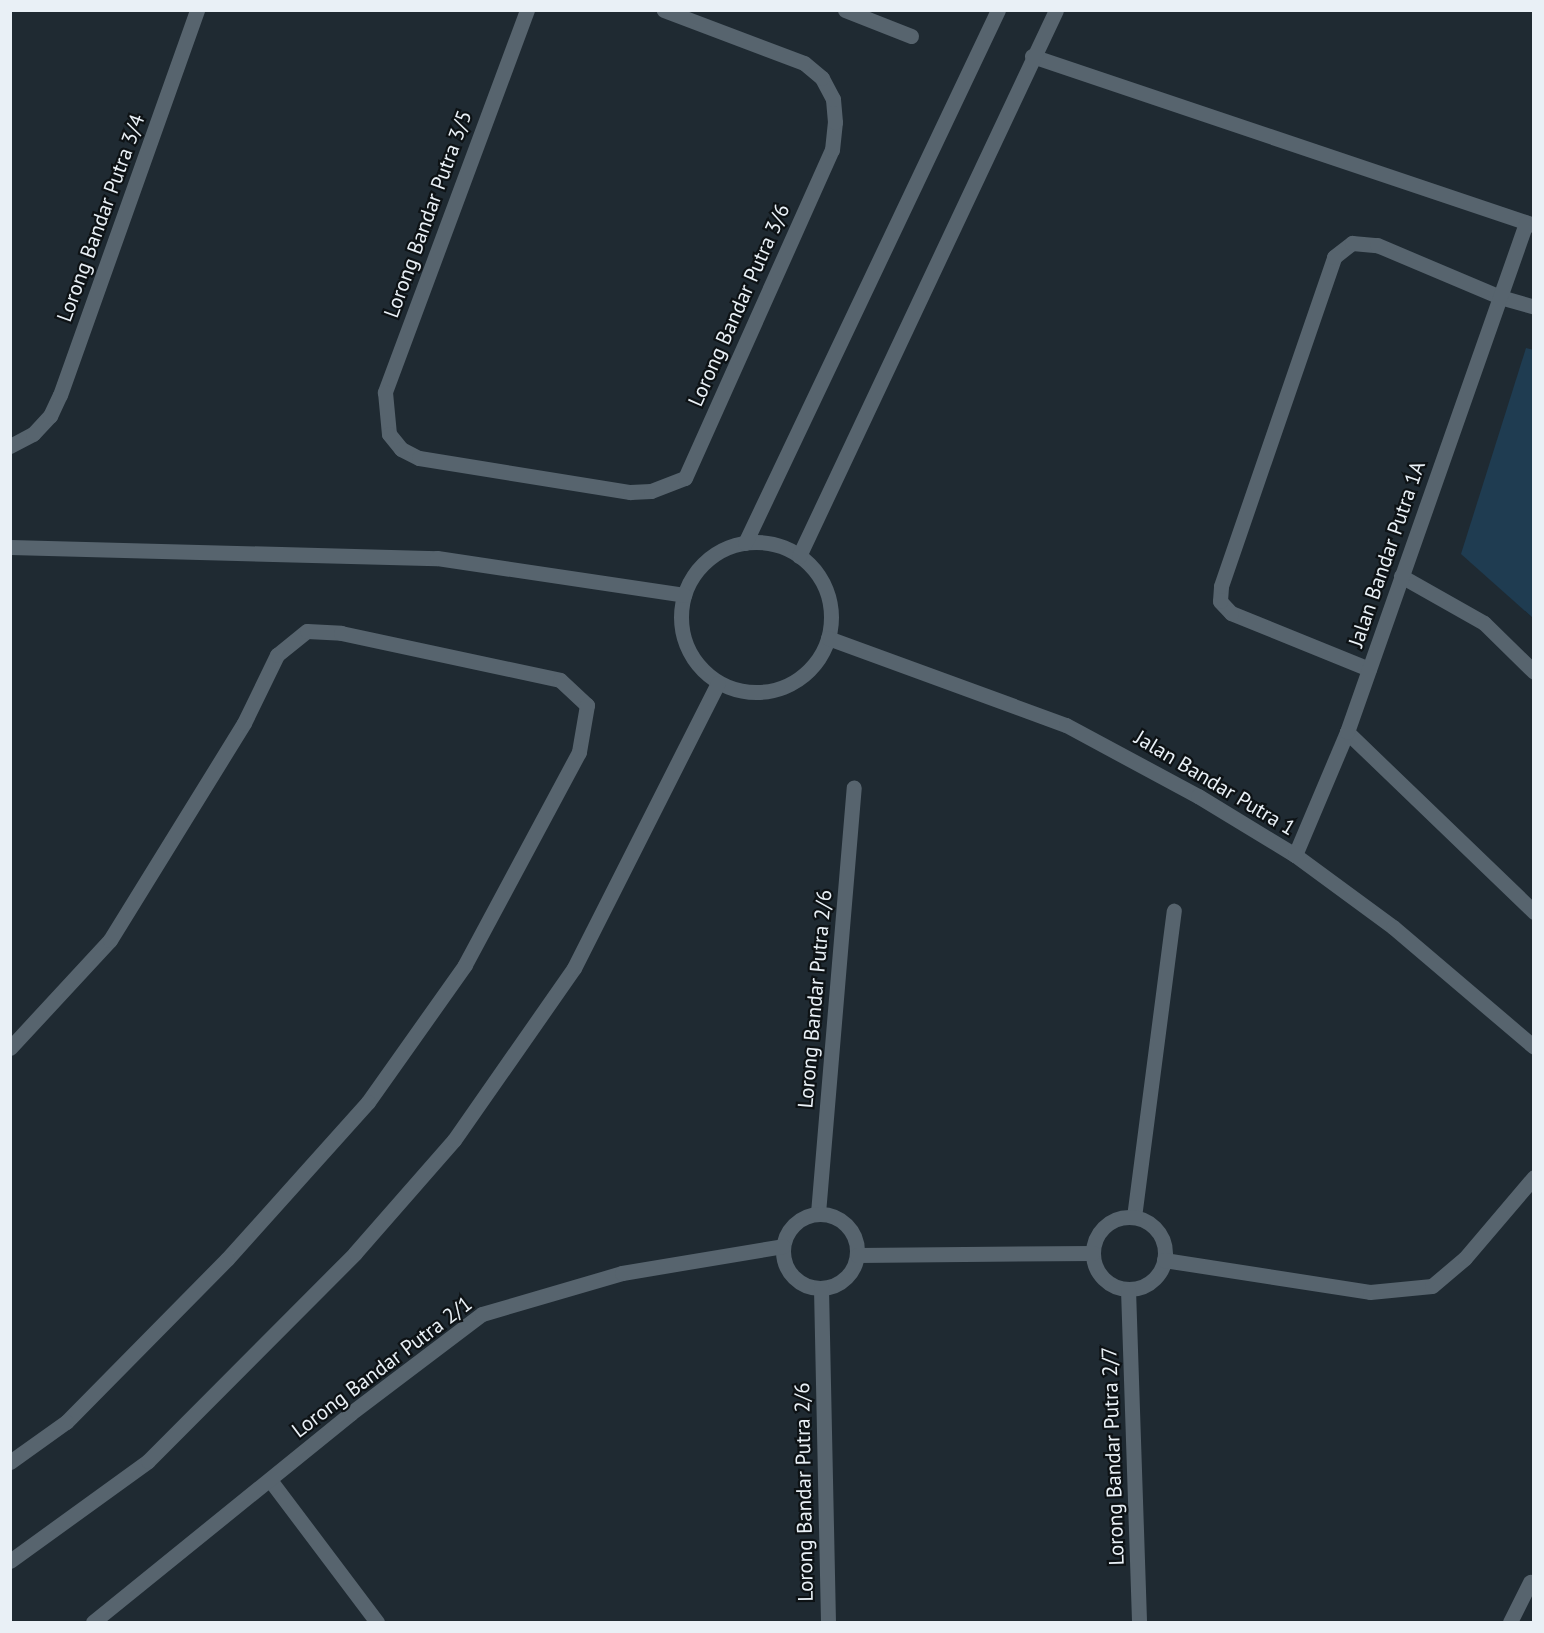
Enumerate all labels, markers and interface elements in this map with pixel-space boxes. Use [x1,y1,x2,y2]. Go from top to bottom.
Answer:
street label: Lorong Bandar Putra 3/5 [379,107,477,321]
street label: Lorong Bandar Putra 3/4 [52,111,150,325]
street label: Lorong Bandar Putra 3/6 [683,200,795,410]
street label: Jalan Bandar Putra 1A [1343,458,1431,650]
street label: Jalan Bandar Putra 1 [1130,725,1300,841]
street label: Lorong Bandar Putra 2/6 [793,889,837,1109]
street label: Lorong Bandar Putra 2/1 [287,1291,477,1443]
street label: Lorong Bandar Putra 2/7 [1097,1346,1129,1566]
street label: Lorong Bandar Putra 2/6 [789,1382,819,1602]

